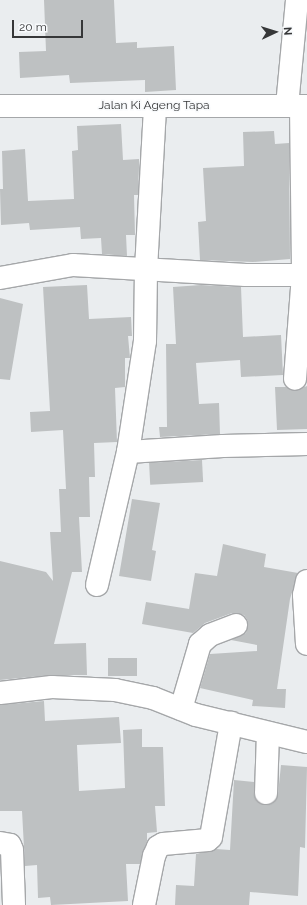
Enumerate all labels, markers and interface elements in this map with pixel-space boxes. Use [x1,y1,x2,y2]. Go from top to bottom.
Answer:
scale bar [14,12,85,38]
north arrow [255,12,295,52]
text: 20 m [19,20,47,34]
text: N [281,26,294,36]
street label: Jalan Ki Ageng Tapa [98,99,210,113]

